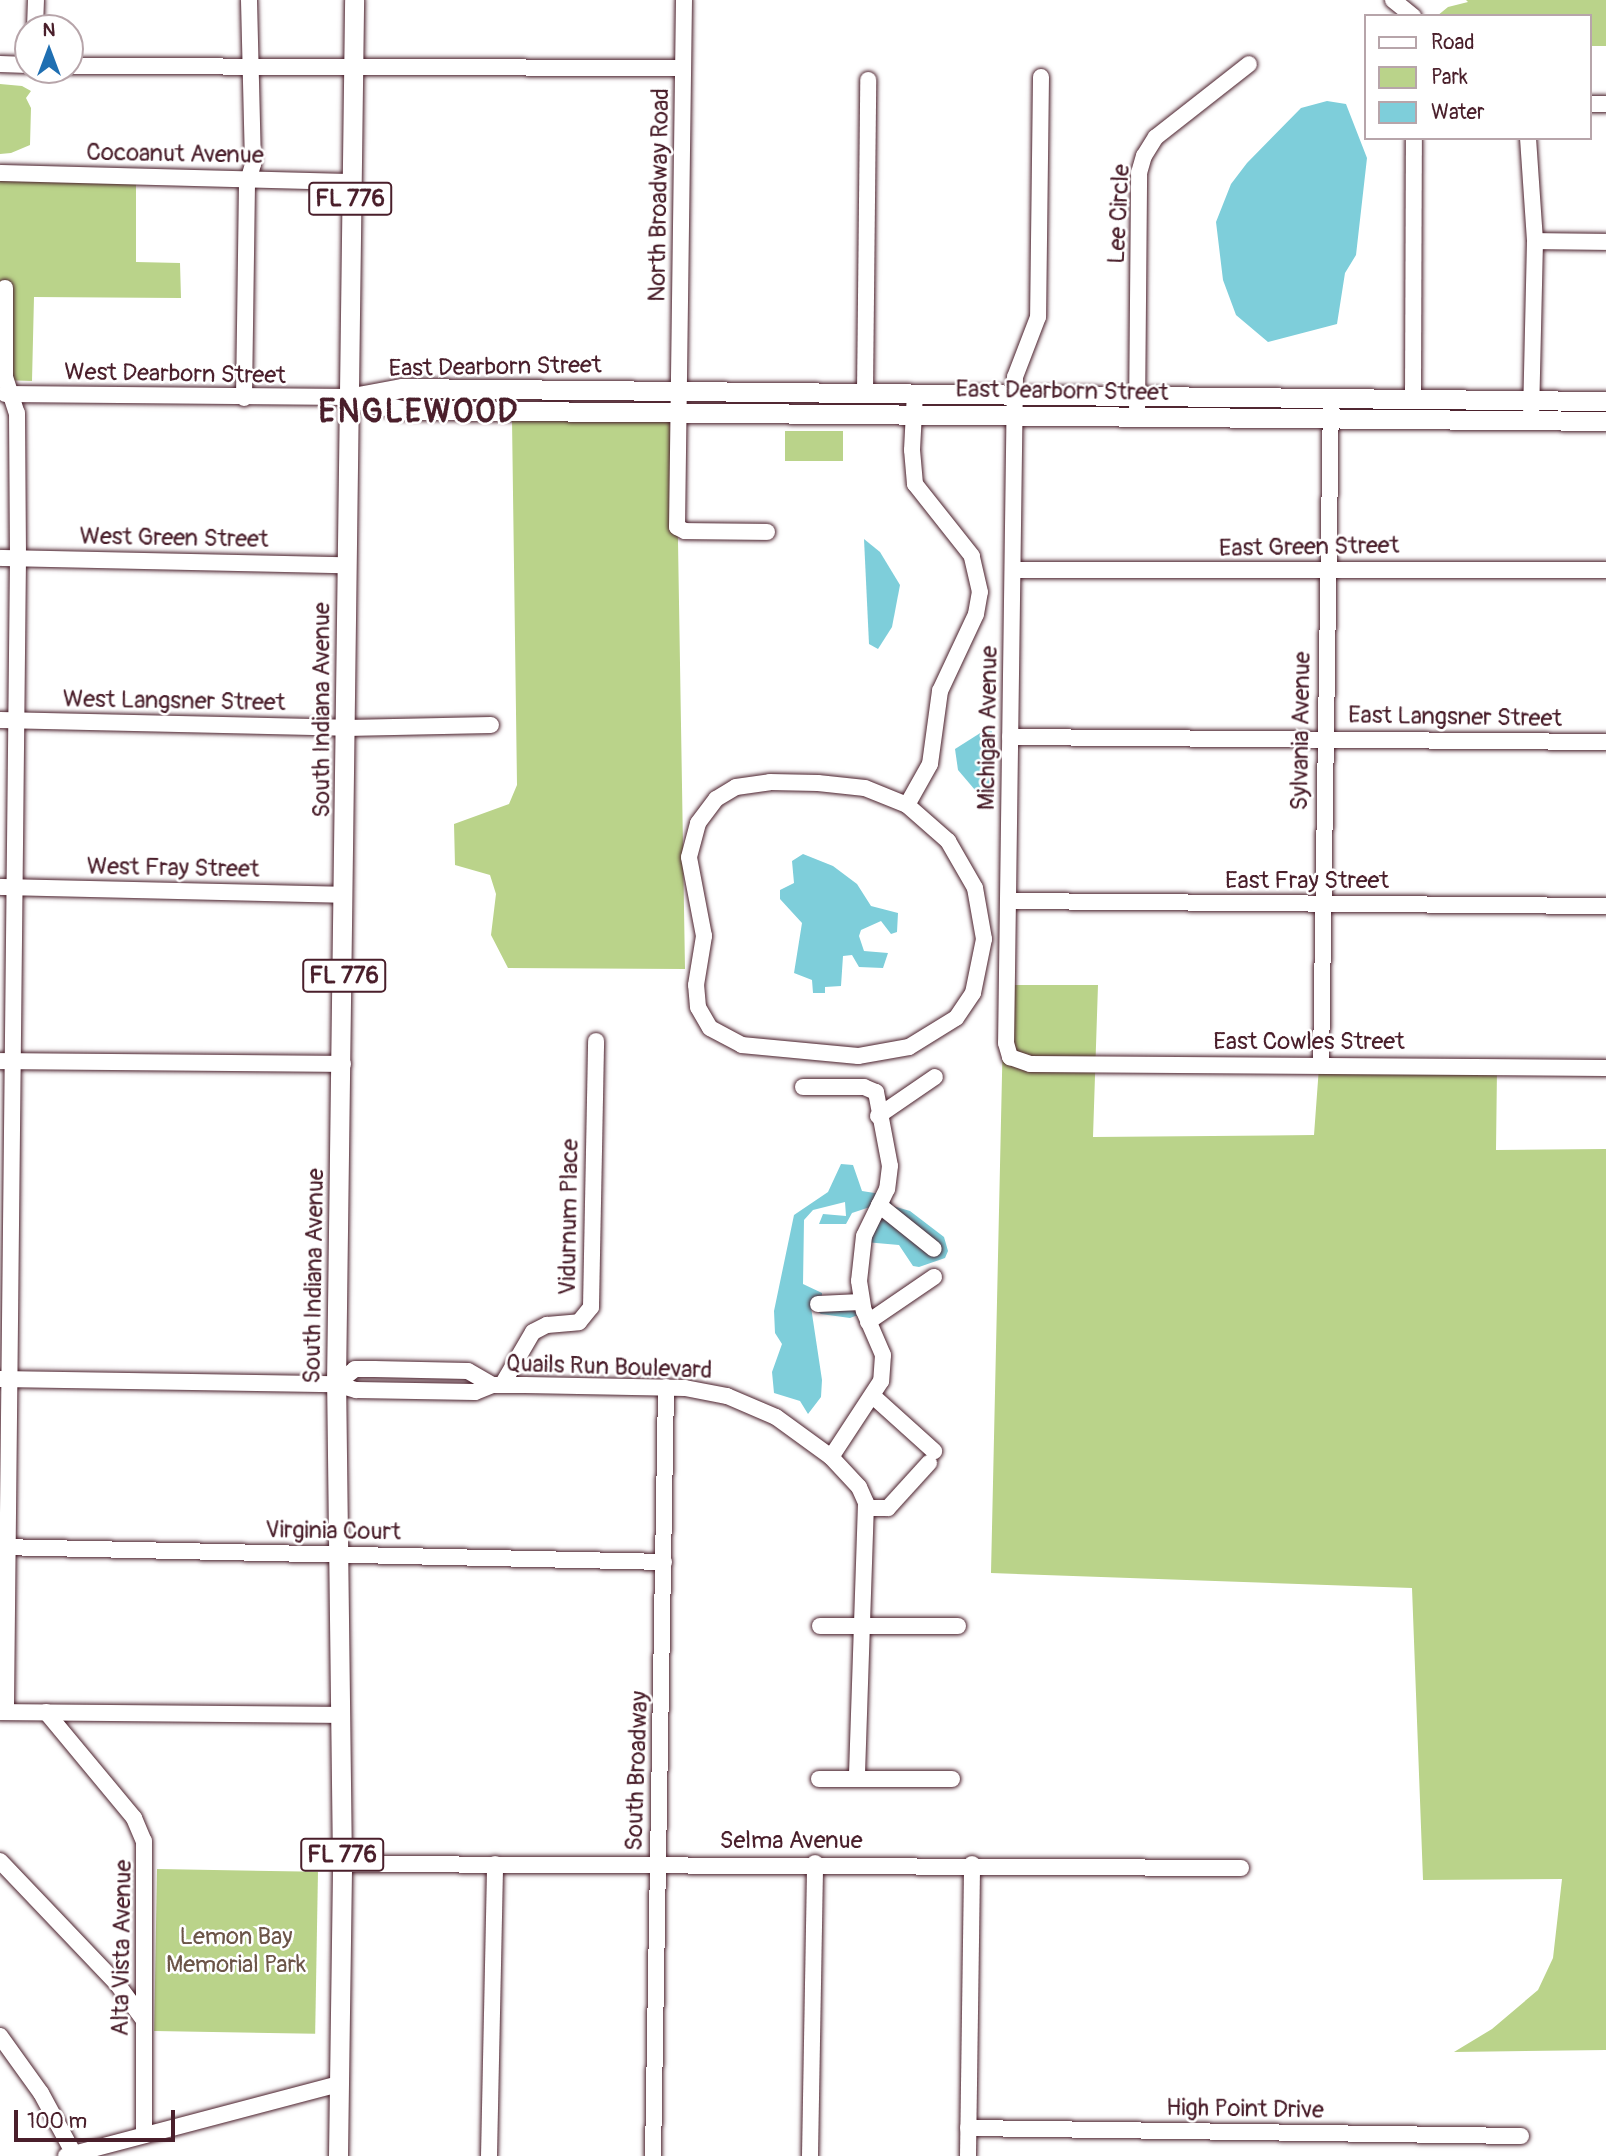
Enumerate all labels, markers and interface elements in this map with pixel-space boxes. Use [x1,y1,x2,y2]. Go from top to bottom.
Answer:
north arrow [14,14,84,84]
legend [1364,14,1592,140]
text: N [43,18,55,42]
text: Road [1431,29,1475,56]
text: Park [1431,64,1468,91]
street label: North Broadway Road [643,88,675,302]
text: Water [1431,99,1484,126]
street label: Cocoanut Avenue [86,138,264,170]
street label: Lee Circle [1102,163,1136,265]
road number: FL 776 [308,180,392,218]
street label: East Dearborn Street [388,351,602,383]
street label: West Dearborn Street [64,358,286,390]
street label: East Dearborn Street [955,375,1169,407]
district label: ENGLEWOOD [320,393,518,431]
street label: West Green Street [79,522,269,554]
street label: East Green Street [1219,531,1399,563]
street label: South Indiana Avenue [308,602,336,818]
street label: Michigan Avenue [972,645,1004,811]
street label: Sylvania Avenue [1285,651,1317,811]
street label: West Langsner Street [62,685,286,717]
street label: East Langsner Street [1348,701,1562,733]
street label: West Fray Street [86,852,260,884]
street label: East Fray Street [1225,867,1389,895]
road number: FL 776 [302,956,386,995]
street label: East Cowles Street [1213,1028,1405,1056]
street label: Vidurnum Place [553,1138,585,1296]
street label: South Indiana Avenue [298,1168,330,1384]
street label: Quails Run Boulevard [505,1349,713,1385]
street label: Virginia Court [265,1515,401,1547]
street label: South Broadway [620,1690,654,1852]
street label: Selma Avenue [720,1827,862,1855]
road number: FL 776 [300,1836,384,1874]
street label: Alta Vista Avenue [106,1860,138,2036]
park label: Lemon Bay Memorial Park [166,1923,306,1979]
street label: High Point Drive [1166,2093,1324,2125]
scale bar [18,2096,178,2140]
text: 100 m [27,2108,87,2135]

